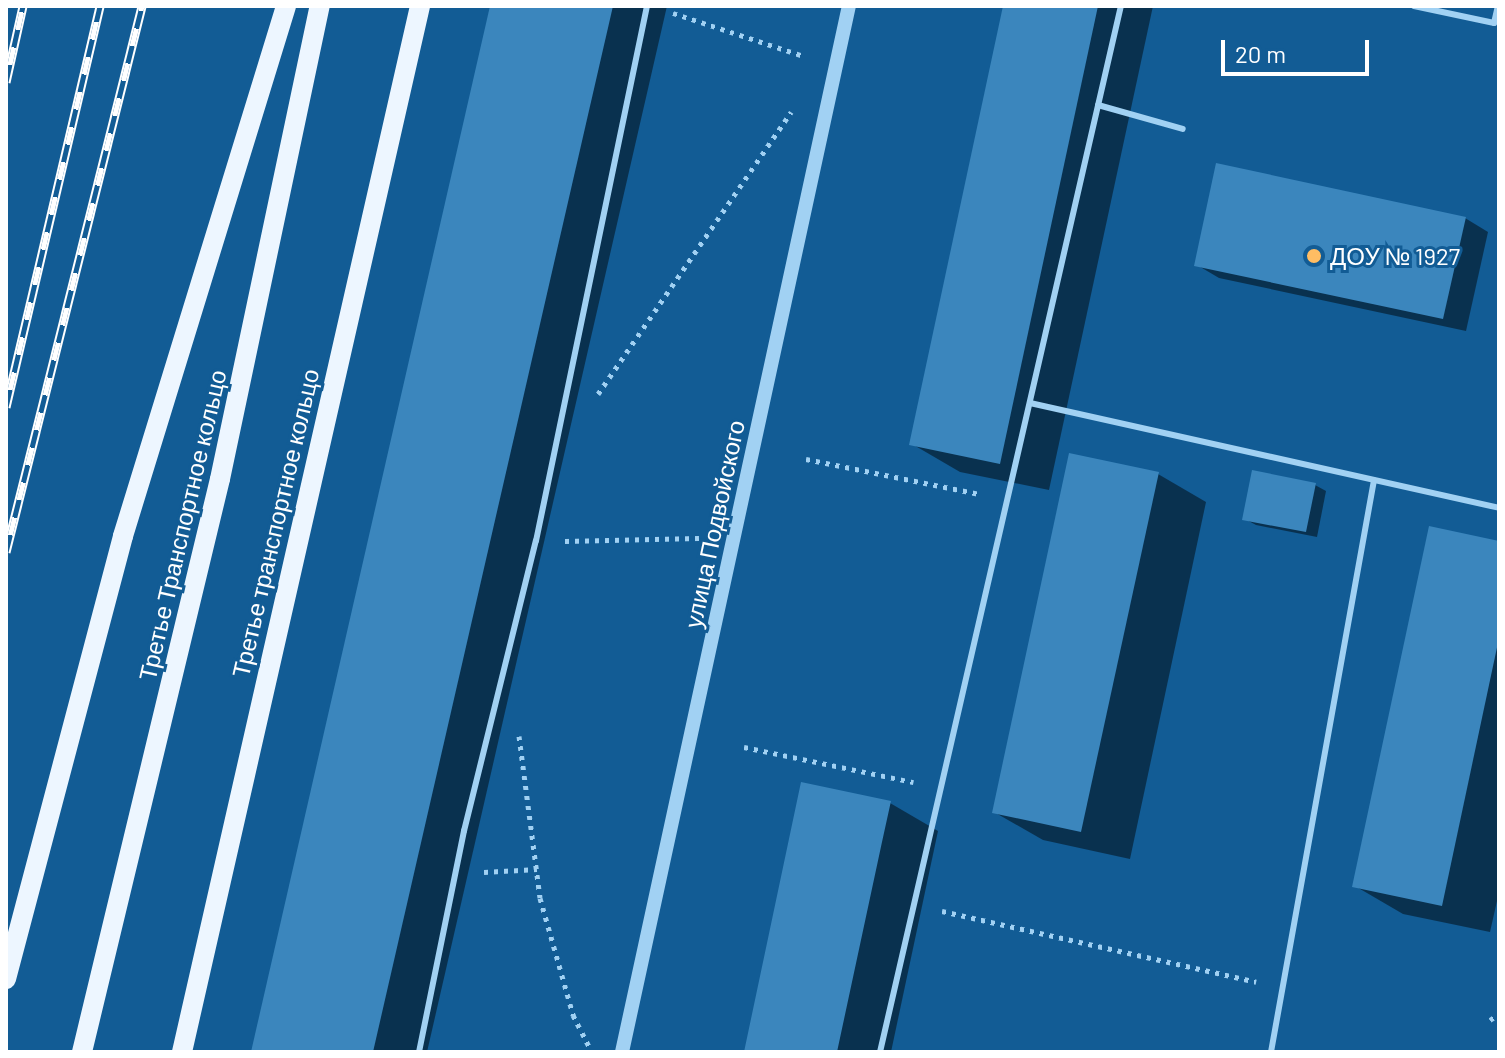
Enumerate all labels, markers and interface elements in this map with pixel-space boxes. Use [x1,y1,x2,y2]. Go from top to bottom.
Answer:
scale bar [1225,24,1373,74]
text: 20 m [1235,39,1286,68]
place label: ДОУ № 1927 [1330,242,1460,270]
marker: ДОУ № 1927 [1305,247,1323,265]
street label: Третье транспортное кольцо [225,366,325,680]
street label: Третье Транспортное кольцо [132,367,232,683]
street label: улица Подвойского [678,417,750,631]

